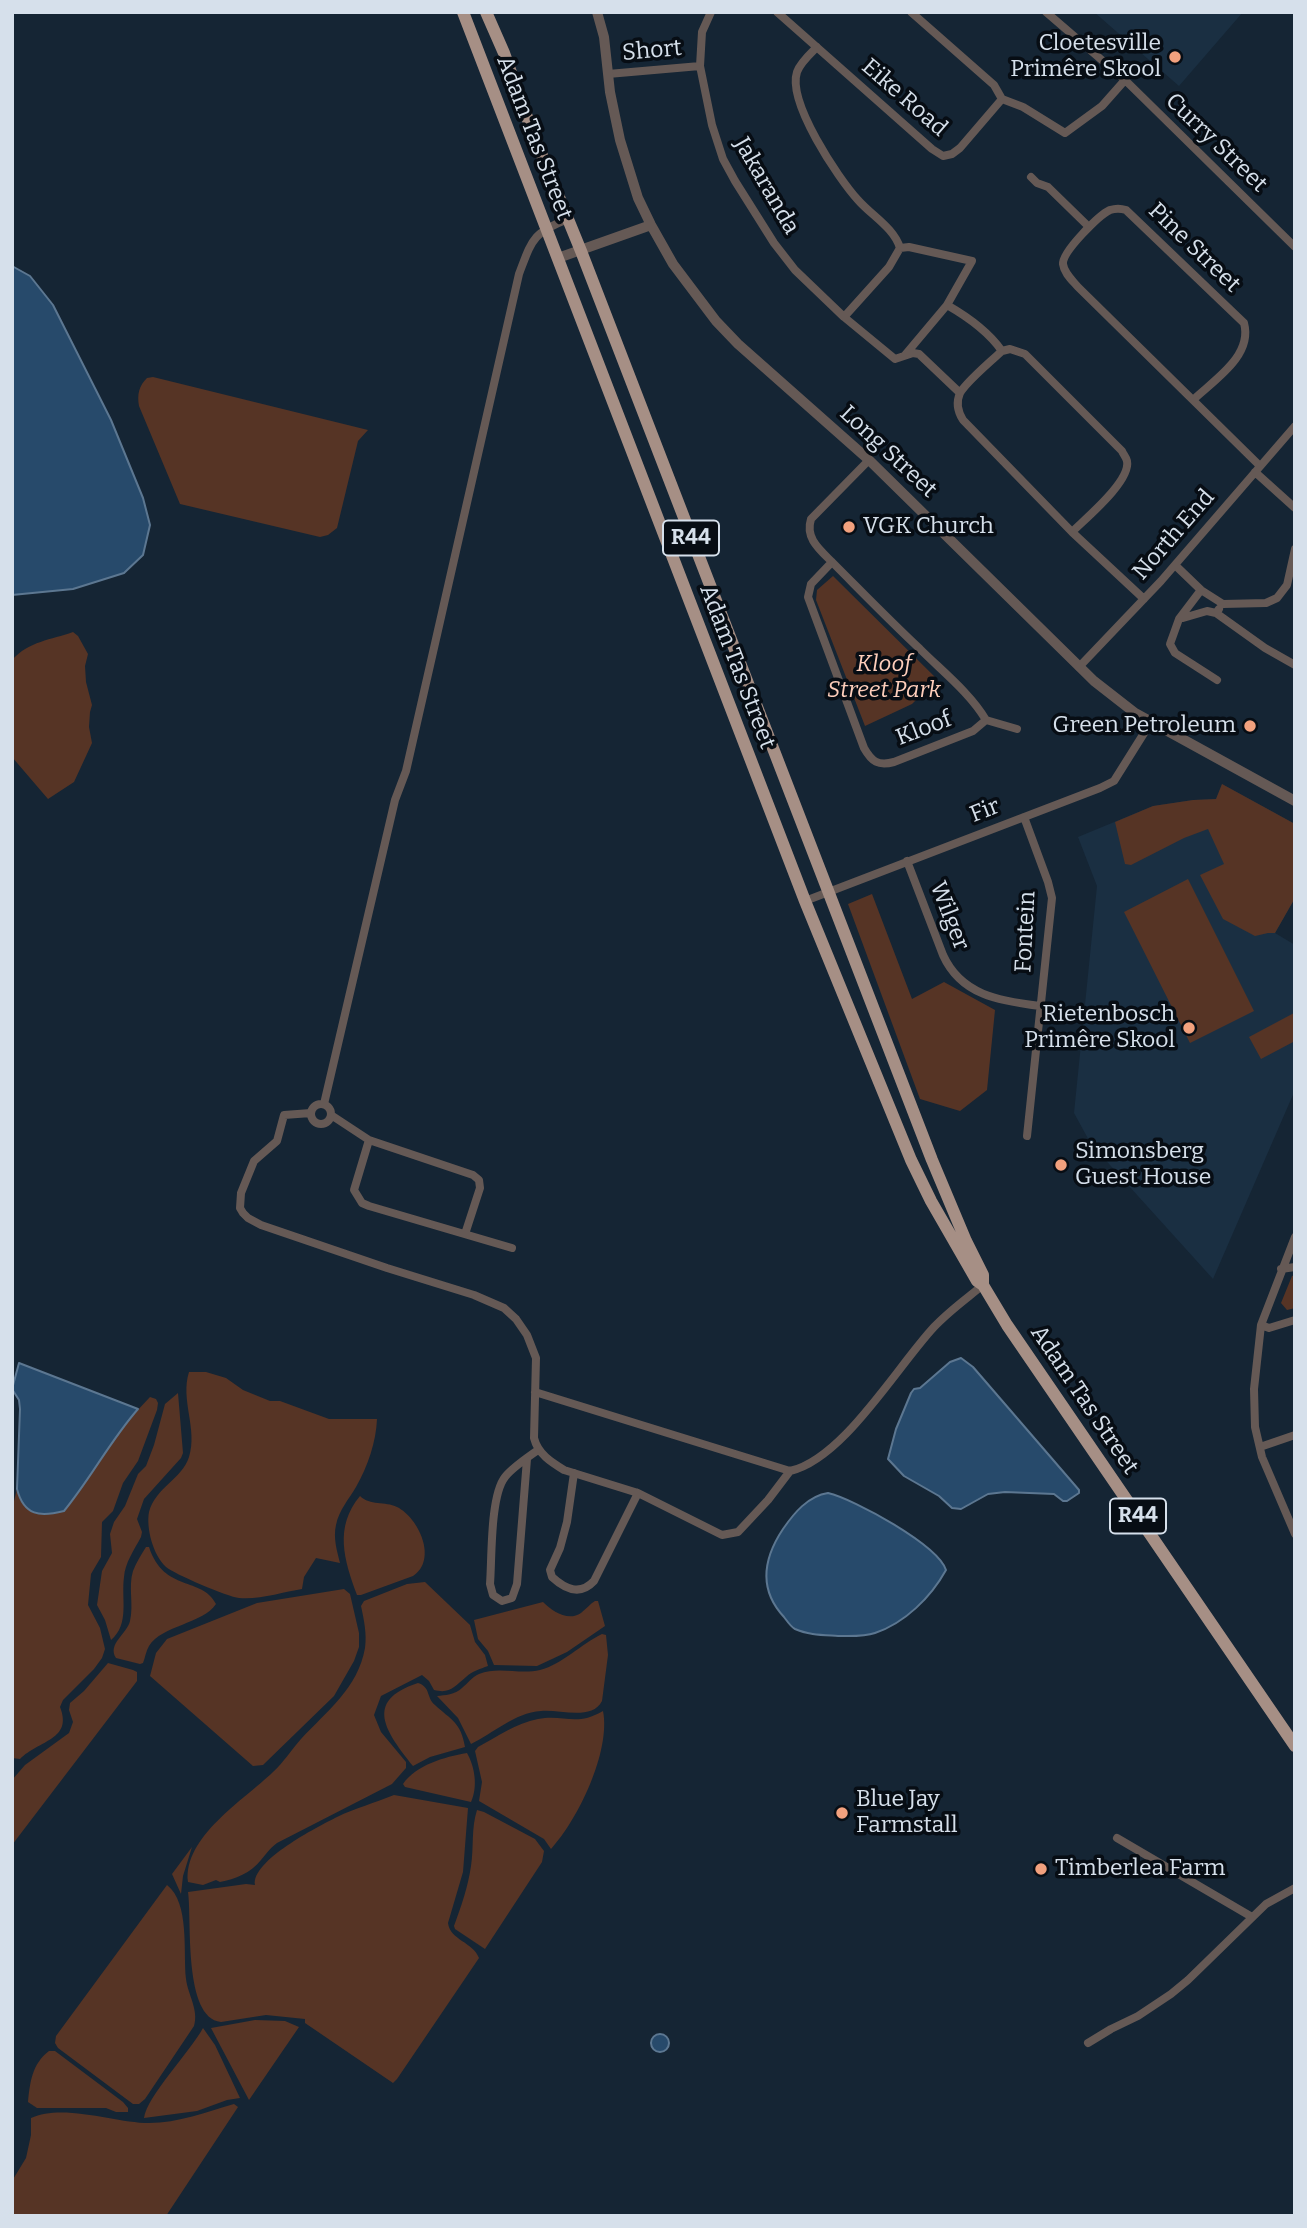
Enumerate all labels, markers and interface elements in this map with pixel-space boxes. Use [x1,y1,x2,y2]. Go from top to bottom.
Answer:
place label: Cloetesville Primêre Skool [1010,30,1161,84]
street label: Short [621,35,683,67]
marker: Cloetesville Primêre Skool [1167,49,1183,65]
street label: Adam Tas Street [490,52,578,224]
street label: Eike Road [856,53,952,143]
street label: Curry Street [1159,88,1273,198]
street label: Jakaranda [727,133,805,239]
street label: Pine Street [1142,197,1246,299]
street label: Long Street [834,400,942,504]
street label: North End [1127,484,1221,586]
place label: VGK Church [863,513,994,541]
marker: VGK Church [841,519,857,535]
road number: R44 [663,520,719,556]
street label: Adam Tas Street [693,581,781,753]
park label: Kloof Street Park [827,651,941,705]
street label: Kloof [892,706,956,752]
place label: Green Petroleum [1053,712,1236,740]
marker: Green Petroleum [1242,718,1258,734]
street label: Fir [966,793,1004,829]
street label: Wilger [923,878,975,954]
street label: Fontein [1010,891,1042,973]
place label: Rietenbosch Primêre Skool [1024,1001,1175,1055]
marker: Rietenbosch Primêre Skool [1181,1020,1197,1036]
place label: Simonsberg Guest House [1075,1138,1211,1192]
marker: Simonsberg Guest House [1053,1157,1069,1173]
street label: Adam Tas Street [1024,1320,1144,1480]
road number: R44 [1110,1498,1166,1534]
place label: Blue Jay Farmstall [856,1786,958,1840]
marker: Blue Jay Farmstall [834,1805,850,1821]
place label: Timberlea Farm [1055,1855,1225,1883]
marker: Timberlea Farm [1033,1861,1049,1877]

